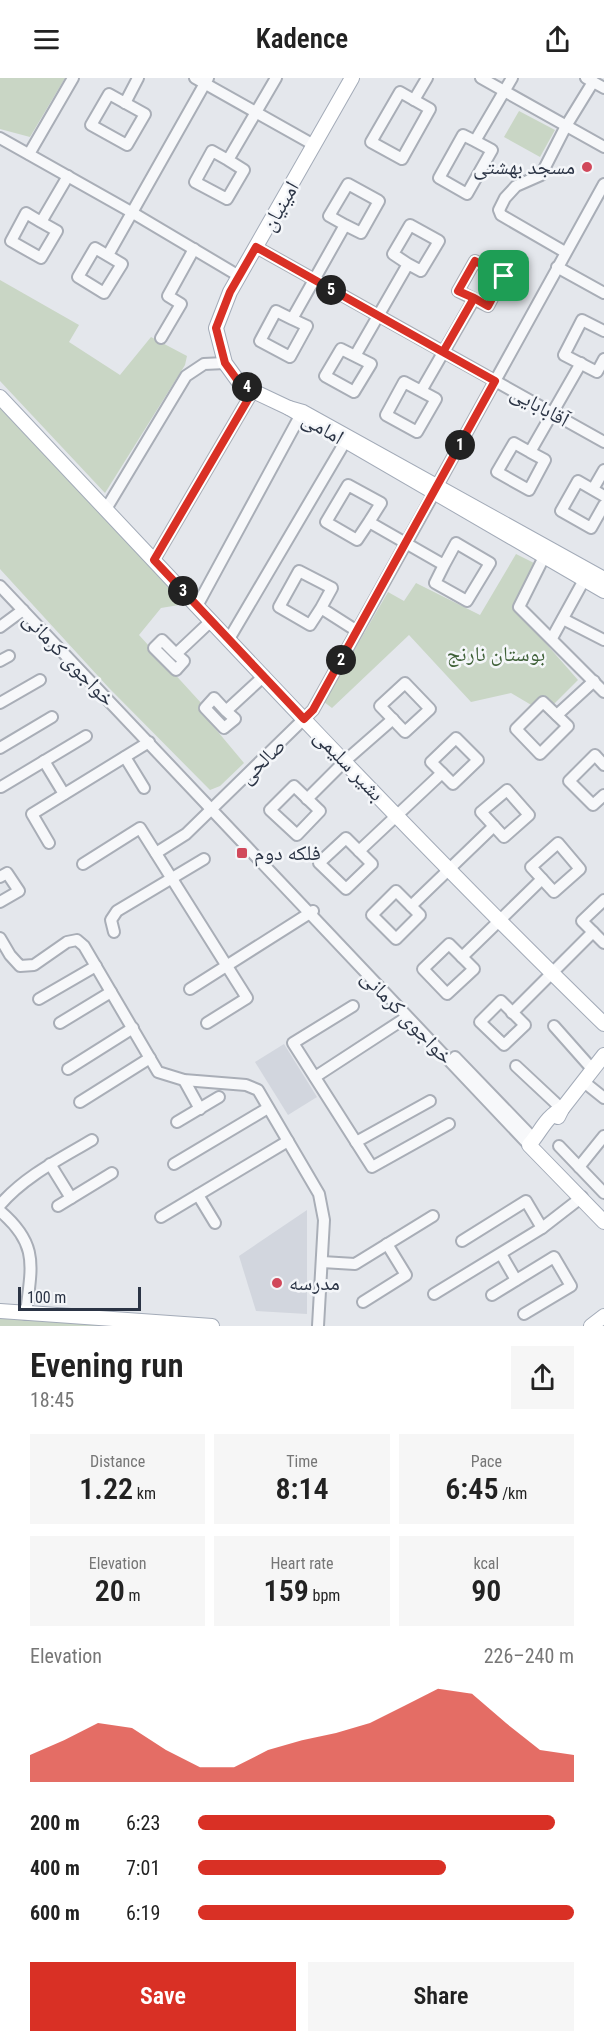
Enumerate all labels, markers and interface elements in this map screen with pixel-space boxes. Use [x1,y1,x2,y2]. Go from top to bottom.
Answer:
icon: menu [30,23,63,56]
text: Kadence [256,23,348,55]
icon: share [541,23,574,56]
place label: مسجد بهشتی [473,155,575,180]
marker: مسجد بهشتی [580,160,594,174]
street label: امینیان [256,177,304,235]
pin [478,250,529,301]
icon: arrive [487,259,520,292]
pin: 5 [316,275,346,305]
text: 5 [327,280,335,299]
pin: 4 [232,372,262,402]
text: 4 [243,377,251,396]
street label: آقابابایی [506,380,574,433]
street label: امامی [297,407,348,450]
pin: 1 [445,430,475,460]
text: 1 [456,435,464,454]
pin: 3 [168,576,198,606]
text: 3 [179,581,187,600]
street label: خواجوی کرمانی [17,607,120,712]
park label: بوستان نارنج [447,642,545,667]
pin: 2 [326,645,356,675]
text: 2 [337,650,345,669]
street label: بشیر سلیمی [308,724,389,806]
street label: صالحی [234,733,291,789]
place label: فلکه دوم [254,841,321,867]
marker: فلکه دوم [235,846,249,860]
street label: خواجوی کرمانی [355,965,458,1070]
place label: مدرسه [289,1271,340,1295]
marker: مدرسه [270,1276,284,1290]
scale bar [18,1284,141,1312]
text: 100 m [27,1288,66,1307]
text: Evening run [30,1346,184,1385]
button: share [511,1346,574,1409]
text: 18:45 [30,1388,74,1412]
text: Distance [90,1452,145,1471]
text: Time [286,1452,318,1471]
text: Pace [471,1452,502,1471]
text: 1.22 [79,1471,133,1506]
text: 8:14 [275,1471,329,1506]
text: 6:45 [445,1471,498,1506]
text: km [133,1484,156,1503]
text: /km [498,1484,527,1503]
text: Elevation [89,1554,146,1573]
text: Heart rate [270,1554,334,1573]
text: kcal [473,1554,499,1573]
text: 20 [95,1573,125,1608]
text: 159 [264,1573,309,1608]
text: 90 [471,1573,501,1608]
text: m [125,1586,141,1605]
text: bpm [309,1586,340,1605]
text: Elevation [30,1644,102,1668]
text: 226–240 m [484,1644,574,1668]
text: 200 m [30,1811,80,1835]
text: 6:23 [126,1811,160,1835]
text: 400 m [30,1856,80,1880]
text: 7:01 [126,1856,160,1880]
text: 600 m [30,1901,80,1925]
text: 6:19 [126,1901,160,1925]
button: Save [30,1962,296,2031]
button: Share [308,1962,574,2031]

